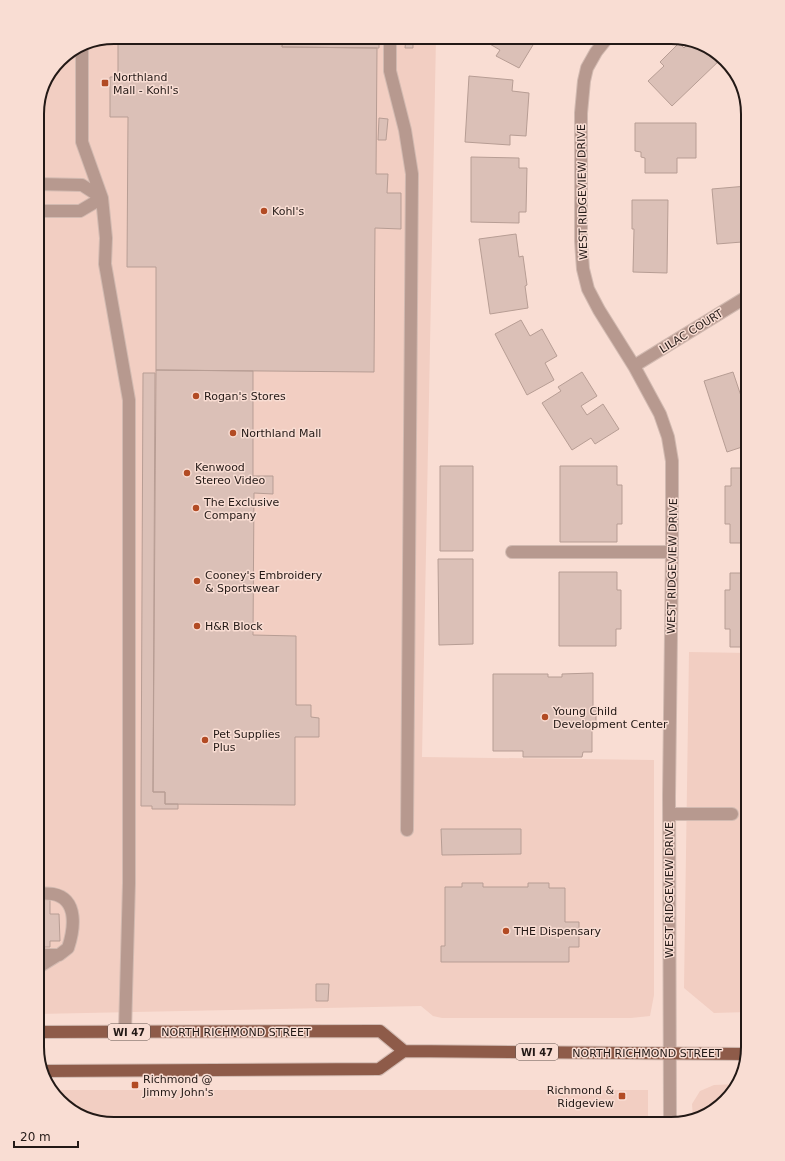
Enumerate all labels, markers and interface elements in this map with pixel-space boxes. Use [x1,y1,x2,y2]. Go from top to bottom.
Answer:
place label: Northland Mall - Kohl's [113,71,179,97]
marker: Northland Mall - Kohl's [100,78,110,88]
street label: WEST RIDGEVIEW DRIVE [575,124,590,260]
place label: Kohl's [272,205,304,218]
marker: Kohl's [259,206,269,216]
street label: LILAC COURT [657,307,726,356]
place label: Rogan's Stores [204,390,286,403]
marker: Rogan's Stores [191,391,201,401]
place label: Northland Mall [241,427,321,440]
marker: Northland Mall [228,428,238,438]
place label: Kenwood Stereo Video [195,461,265,487]
marker: Kenwood Stereo Video [182,468,192,478]
place label: The Exclusive Company [203,496,280,522]
street label: WEST RIDGEVIEW DRIVE [665,498,680,634]
marker: The Exclusive Company [191,503,201,513]
place label: Cooney's Embroidery & Sportswear [205,569,323,595]
marker: Cooney's Embroidery & Sportswear [192,576,202,586]
place label: H&R Block [205,620,263,633]
marker: H&R Block [192,621,202,631]
place label: Young Child Development Center [552,705,668,731]
marker: Young Child Development Center [540,712,550,722]
place label: Pet Supplies Plus [213,728,281,754]
marker: Pet Supplies Plus [200,735,210,745]
street label: WEST RIDGEVIEW DRIVE [663,822,676,958]
place label: THE Dispensary [513,925,601,938]
marker: THE Dispensary [501,926,511,936]
road number: WI 47 [108,1024,150,1040]
street label: NORTH RICHMOND STREET [161,1026,311,1039]
road number: WI 47 [516,1044,558,1060]
street label: NORTH RICHMOND STREET [572,1047,722,1060]
place label: Richmond @ Jimmy John's [142,1073,214,1099]
marker: Richmond @ Jimmy John's [130,1080,140,1090]
place label: Richmond & Ridgeview [547,1084,614,1110]
marker: Richmond & Ridgeview [617,1091,627,1101]
scale bar [14,1123,78,1149]
text: 20 m [20,1130,51,1144]

